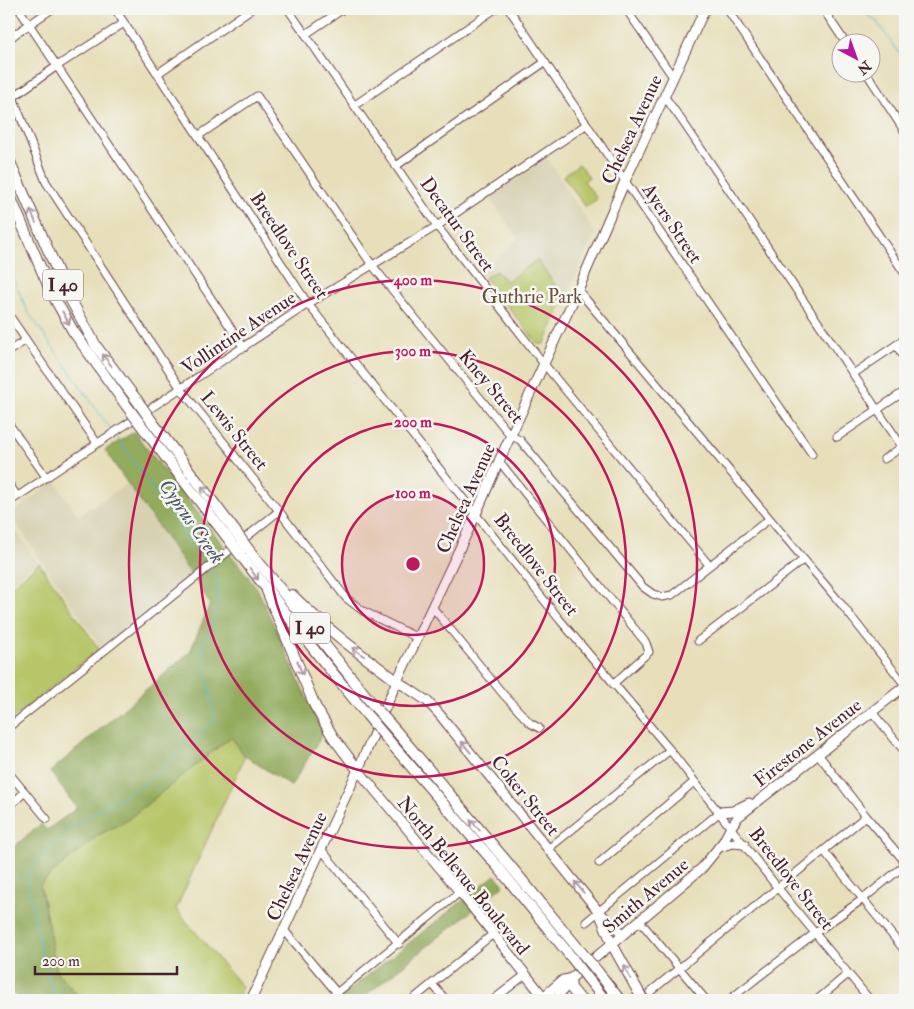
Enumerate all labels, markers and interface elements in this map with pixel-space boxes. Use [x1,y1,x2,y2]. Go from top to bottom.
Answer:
north arrow [832,32,882,82]
text: N [854,56,875,78]
street label: Chelsea Avenue [596,71,668,188]
street label: Decatur Street [415,172,500,277]
street label: Ayers Street [636,178,708,268]
street label: Breedlove Street [245,187,334,304]
one-way arrow [27,209,37,224]
road number: I 40 [43,270,83,300]
text: 400 m [393,271,432,290]
park label: Guthrie Park [482,285,582,309]
street label: Vollintine Avenue [177,286,301,380]
one-way arrow [61,311,71,326]
text: 300 m [395,342,431,361]
street label: Kney Street [453,345,529,429]
one-way arrow [101,354,112,367]
street label: Lewis Street [195,386,273,475]
text: 200 m [394,413,432,432]
street label: Chelsea Avenue [431,440,501,557]
water label: Cyprus Creek [153,474,230,569]
text: 100 m [395,484,431,503]
one-way arrow [200,486,211,499]
street label: Breedlove Street [489,508,584,621]
centre of rings [404,555,422,573]
one-way arrow [249,567,260,580]
road number: I 40 [290,612,330,644]
one-way arrow [351,647,365,657]
one-way arrow [295,660,305,675]
street label: Firestone Avenue [749,693,866,792]
one-way arrow [460,741,471,754]
street label: Coker Street [485,751,565,841]
street label: North Bellevue Boulevard [392,791,535,960]
street label: Chelsea Avenue [261,808,333,925]
one-way arrow [470,818,481,831]
street label: Breedlove Street [744,822,839,935]
street label: Smith Avenue [598,853,694,939]
one-way arrow [573,881,584,894]
scale bar [35,944,178,976]
text: 200 m [42,952,80,971]
one-way arrow [622,965,631,980]

